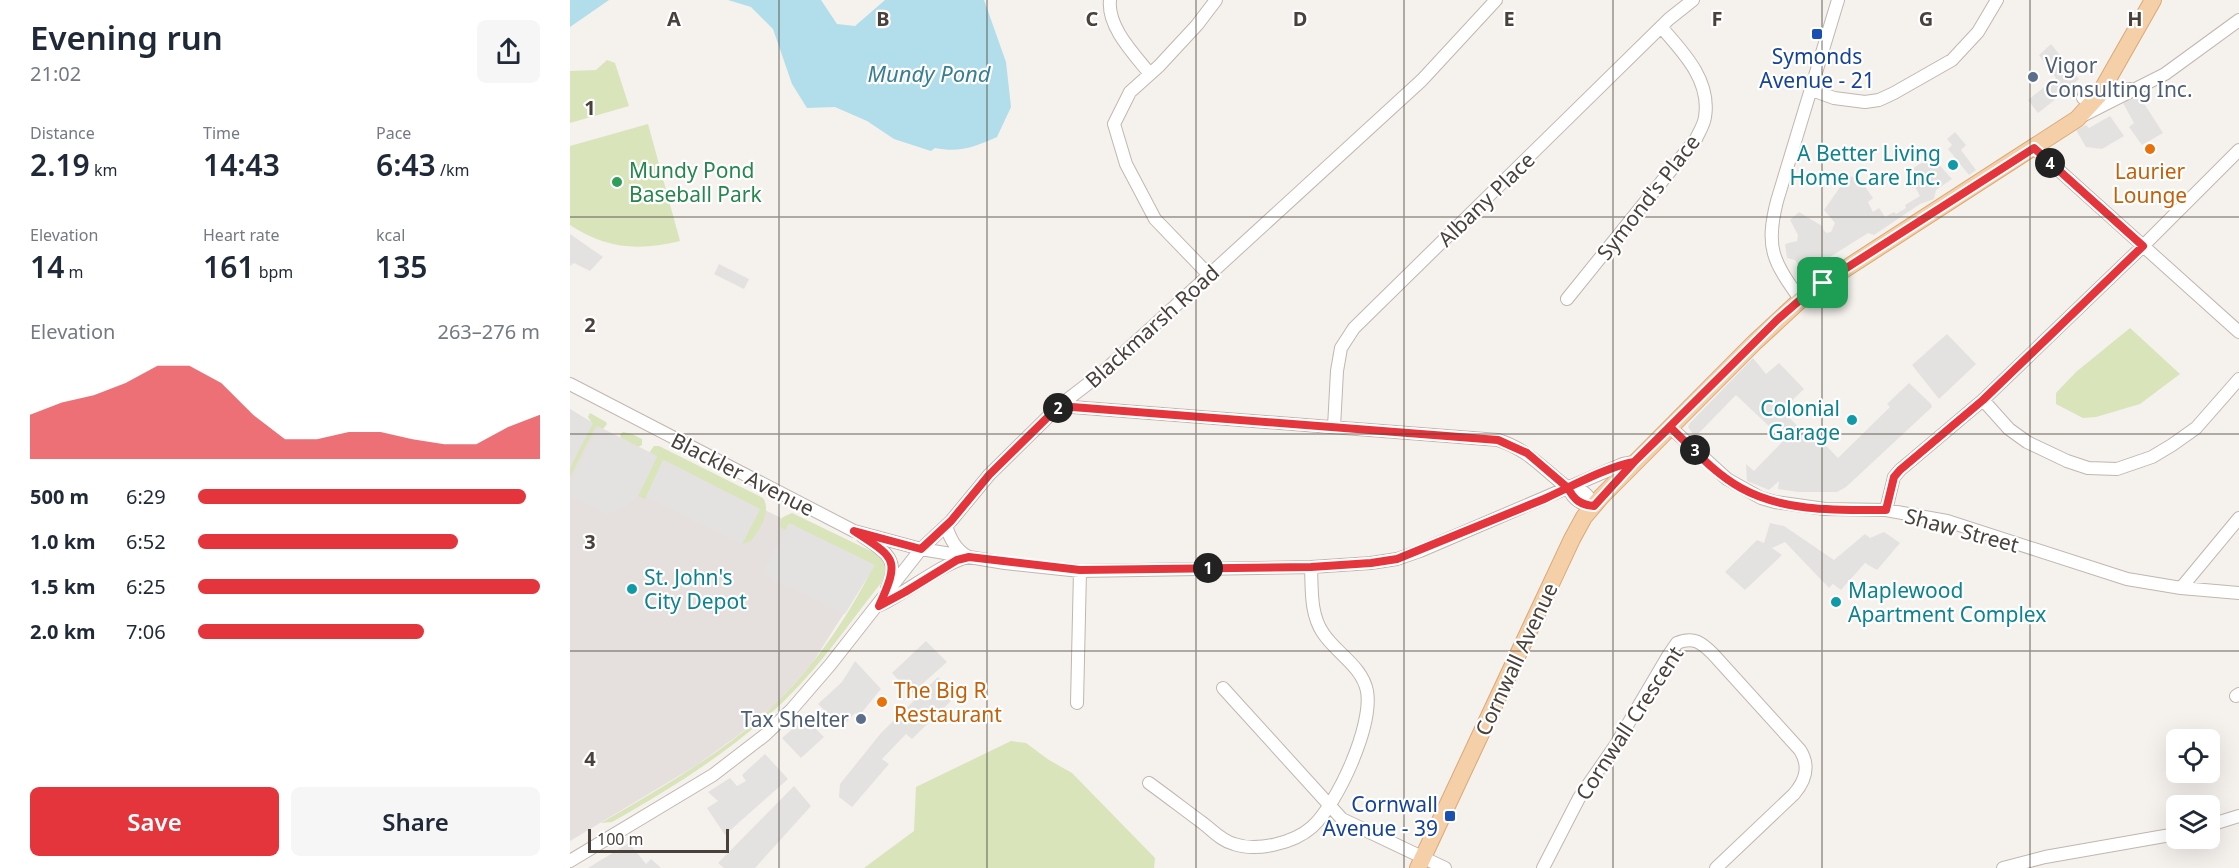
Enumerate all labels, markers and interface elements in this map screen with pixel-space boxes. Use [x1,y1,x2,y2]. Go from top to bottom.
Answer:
text: A [667,5,681,32]
text: B [876,5,890,32]
text: C [1086,5,1099,32]
text: D [1293,5,1307,32]
text: E [1503,5,1515,32]
text: F [1712,5,1722,32]
text: G [1919,5,1933,32]
text: H [2127,5,2143,32]
text: Evening run [30,15,223,60]
button: share [477,20,540,83]
marker: Symonds Avenue - 21 [1810,27,1824,41]
place label: Symonds Avenue - 21 [1759,42,1875,94]
place label: Vigor Consulting Inc. [2045,51,2193,103]
water label: Mundy Pond [867,58,992,88]
text: 21:02 [30,60,81,87]
marker: Vigor Consulting Inc. [2026,70,2040,84]
text: 1 [584,94,596,121]
text: Distance [30,122,95,144]
text: Time [203,122,240,144]
text: Pace [376,122,411,144]
street label: Symond's Place [1590,129,1706,265]
place label: A Better Living Home Care Inc. [1789,139,1941,191]
marker: Laurier Lounge [2143,142,2157,156]
text: 2.19 [30,144,90,185]
text: 14:43 [203,144,280,185]
text: 6:43 [376,144,436,185]
street label: Albany Place [1431,146,1541,252]
pin: 4 [2035,148,2065,178]
text: 4 [2045,152,2055,174]
place label: Mundy Pond Baseball Park [629,156,762,208]
place label: Laurier Lounge [2113,157,2187,209]
marker: A Better Living Home Care Inc. [1946,158,1960,172]
text: km [90,159,117,181]
text: /km [436,159,469,181]
marker: Mundy Pond Baseball Park [610,175,624,189]
text: Elevation [30,224,98,246]
text: Heart rate [203,224,279,246]
text: kcal [376,224,405,246]
text: 14 [30,246,64,287]
text: 161 [203,246,254,287]
text: 135 [376,246,427,287]
pin [1797,257,1848,308]
street label: Blackmarsh Road [1079,258,1225,394]
text: m [64,261,83,283]
text: bpm [254,261,293,283]
icon: arrive [1806,266,1839,299]
text: 2 [584,311,596,338]
text: Elevation [30,318,115,345]
text: 263–276 m [437,318,540,345]
pin: 2 [1043,393,1073,423]
place label: Colonial Garage [1760,394,1840,446]
text: 2 [1053,397,1063,419]
marker: Colonial Garage [1845,413,1859,427]
street label: Blackler Avenue [667,426,819,522]
pin: 3 [1680,435,1710,465]
text: 3 [1690,439,1700,461]
text: 500 m [30,483,89,510]
text: 6:29 [126,483,166,510]
street label: Shaw Street [1902,501,2022,559]
text: 1.0 km [30,528,96,555]
text: 6:52 [126,528,166,555]
text: 3 [584,528,596,555]
pin: 1 [1193,553,1223,583]
text: 1 [1203,557,1213,579]
place label: St. John's City Depot [644,563,747,615]
text: 1.5 km [30,573,96,600]
text: 6:25 [126,573,166,600]
place label: Maplewood Apartment Complex [1848,576,2046,628]
street label: Cornwall Avenue [1468,578,1564,740]
marker: St. John's City Depot [625,582,639,596]
marker: Maplewood Apartment Complex [1829,595,1843,609]
text: 2.0 km [30,618,96,645]
text: 7:06 [126,618,166,645]
street label: Cornwall Crescent [1569,640,1689,805]
place label: The Big R Restaurant [894,676,1002,728]
marker: The Big R Restaurant [875,695,889,709]
place label: Tax Shelter [741,705,849,733]
marker: Tax Shelter [854,712,868,726]
map controls [2166,729,2220,849]
button: locate [2166,729,2220,783]
text: 4 [584,745,596,772]
button: Save [30,787,279,856]
button: Share [291,787,540,856]
place label: Cornwall Avenue - 39 [1323,790,1438,842]
button: layers [2166,795,2220,849]
marker: Cornwall Avenue - 39 [1443,809,1457,823]
scale bar [588,826,729,854]
text: 100 m [597,828,644,850]

